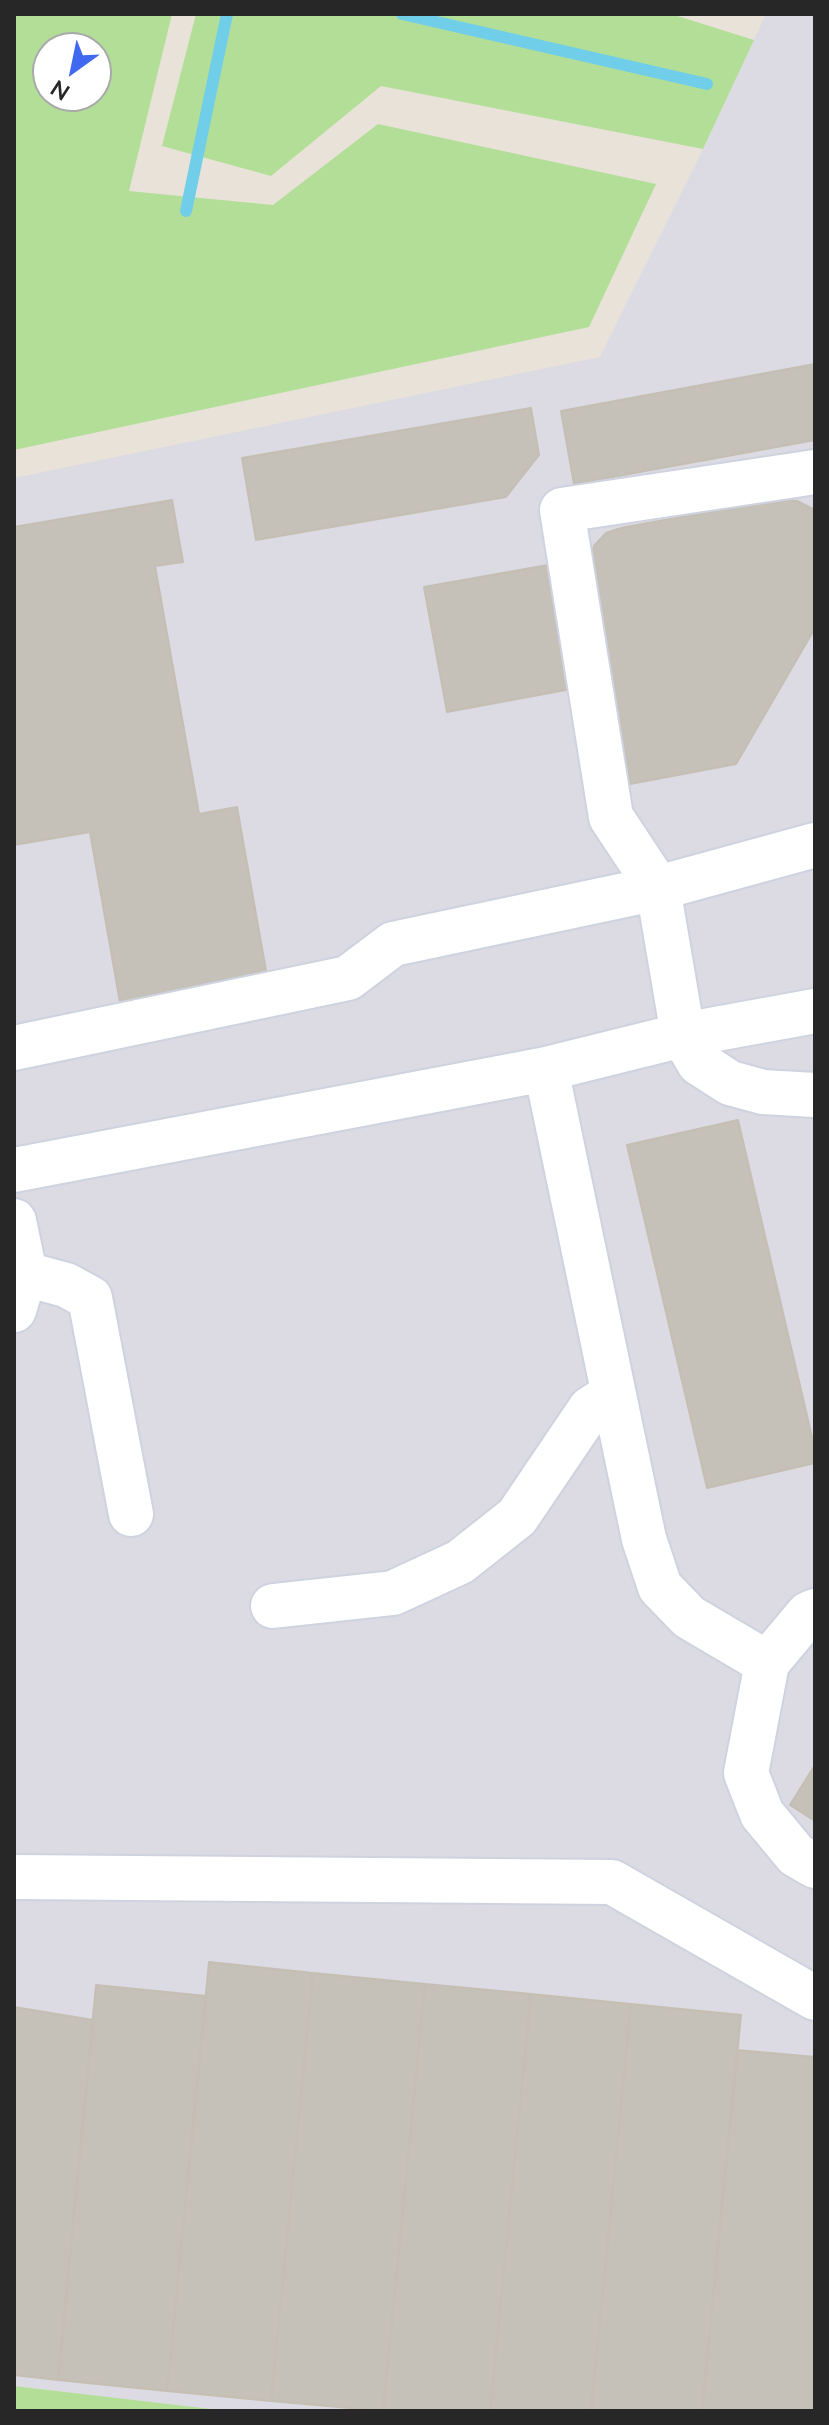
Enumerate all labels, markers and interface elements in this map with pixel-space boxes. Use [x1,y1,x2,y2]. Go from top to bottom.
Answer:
north arrow [32,32,112,112]
text: N [45,75,74,107]

